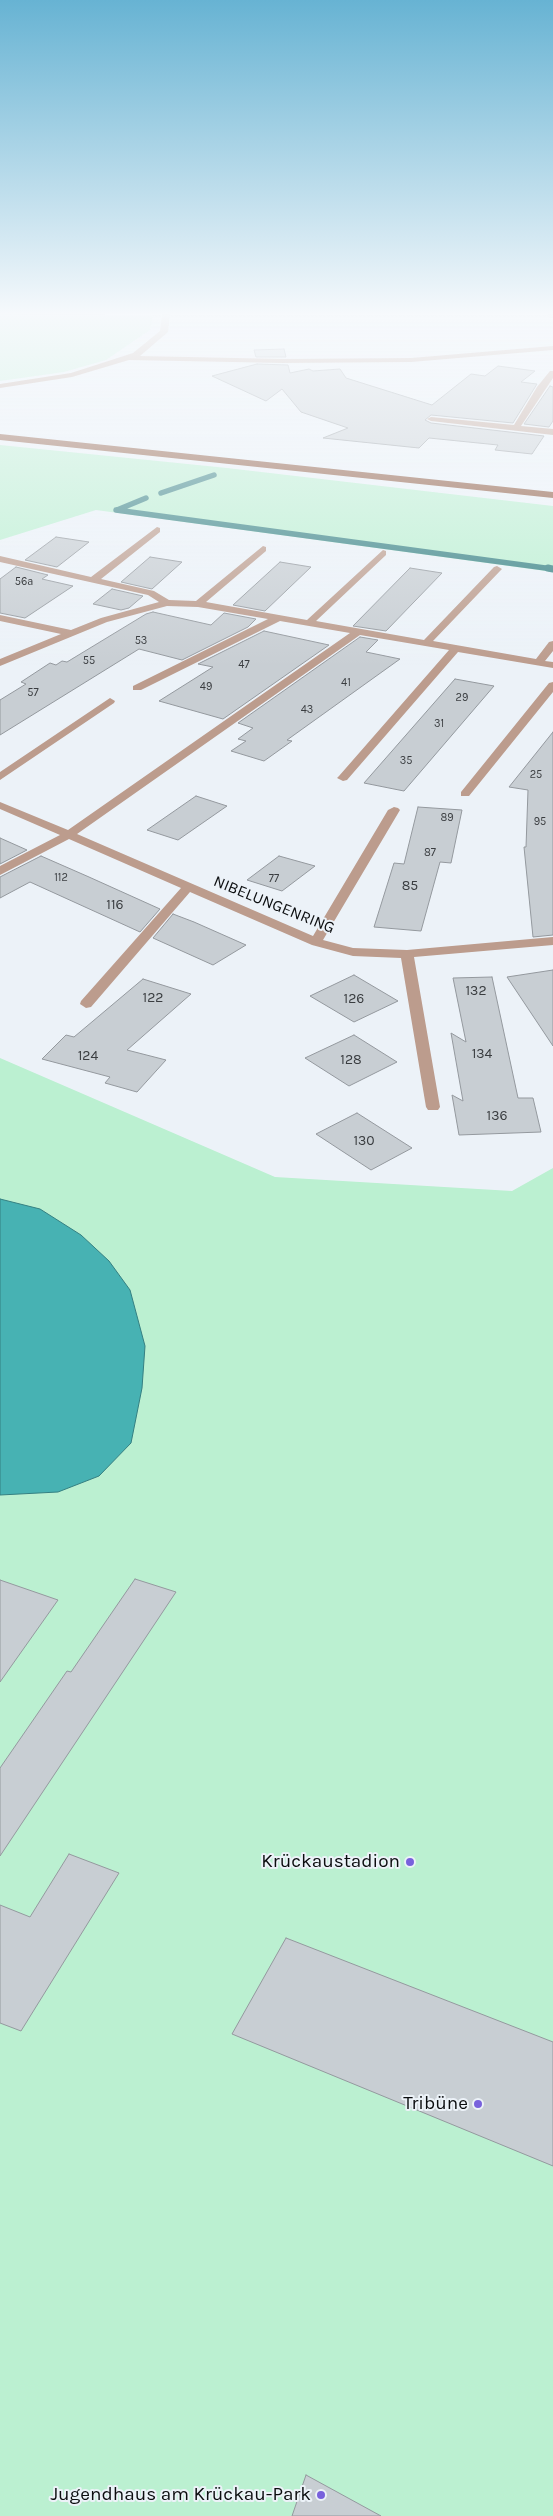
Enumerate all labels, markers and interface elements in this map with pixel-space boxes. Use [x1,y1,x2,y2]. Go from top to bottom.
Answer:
house number: 56a [15,575,33,589]
house number: 53 [135,634,147,648]
house number: 55 [83,654,95,668]
house number: 47 [238,658,250,672]
house number: 41 [341,676,351,690]
house number: 49 [200,680,212,694]
house number: 57 [27,686,39,700]
house number: 29 [456,691,468,705]
house number: 43 [301,703,313,717]
house number: 31 [434,717,444,731]
house number: 35 [400,754,412,768]
house number: 25 [530,768,542,782]
house number: 89 [440,811,454,825]
house number: 95 [534,815,546,829]
house number: 87 [424,846,436,860]
house number: 112 [54,871,68,885]
street label: NIBELUNGENRING [211,872,337,938]
house number: 77 [269,872,279,886]
house number: 85 [402,878,418,894]
house number: 116 [106,897,124,913]
house number: 132 [465,983,487,999]
house number: 122 [143,990,163,1006]
house number: 126 [344,991,364,1007]
house number: 134 [472,1046,492,1062]
house number: 124 [78,1048,98,1064]
house number: 128 [340,1052,362,1068]
house number: 136 [487,1108,507,1124]
house number: 130 [353,1133,375,1149]
place label: Krückaustadion [261,1851,400,1873]
marker: Krückaustadion [404,1856,416,1868]
place label: Tribüne [403,2093,468,2115]
marker: Tribüne [472,2098,484,2110]
place label: Jugendhaus am Krückau-Park [50,2484,311,2506]
marker: Jugendhaus am Krückau-Park [315,2489,327,2501]

